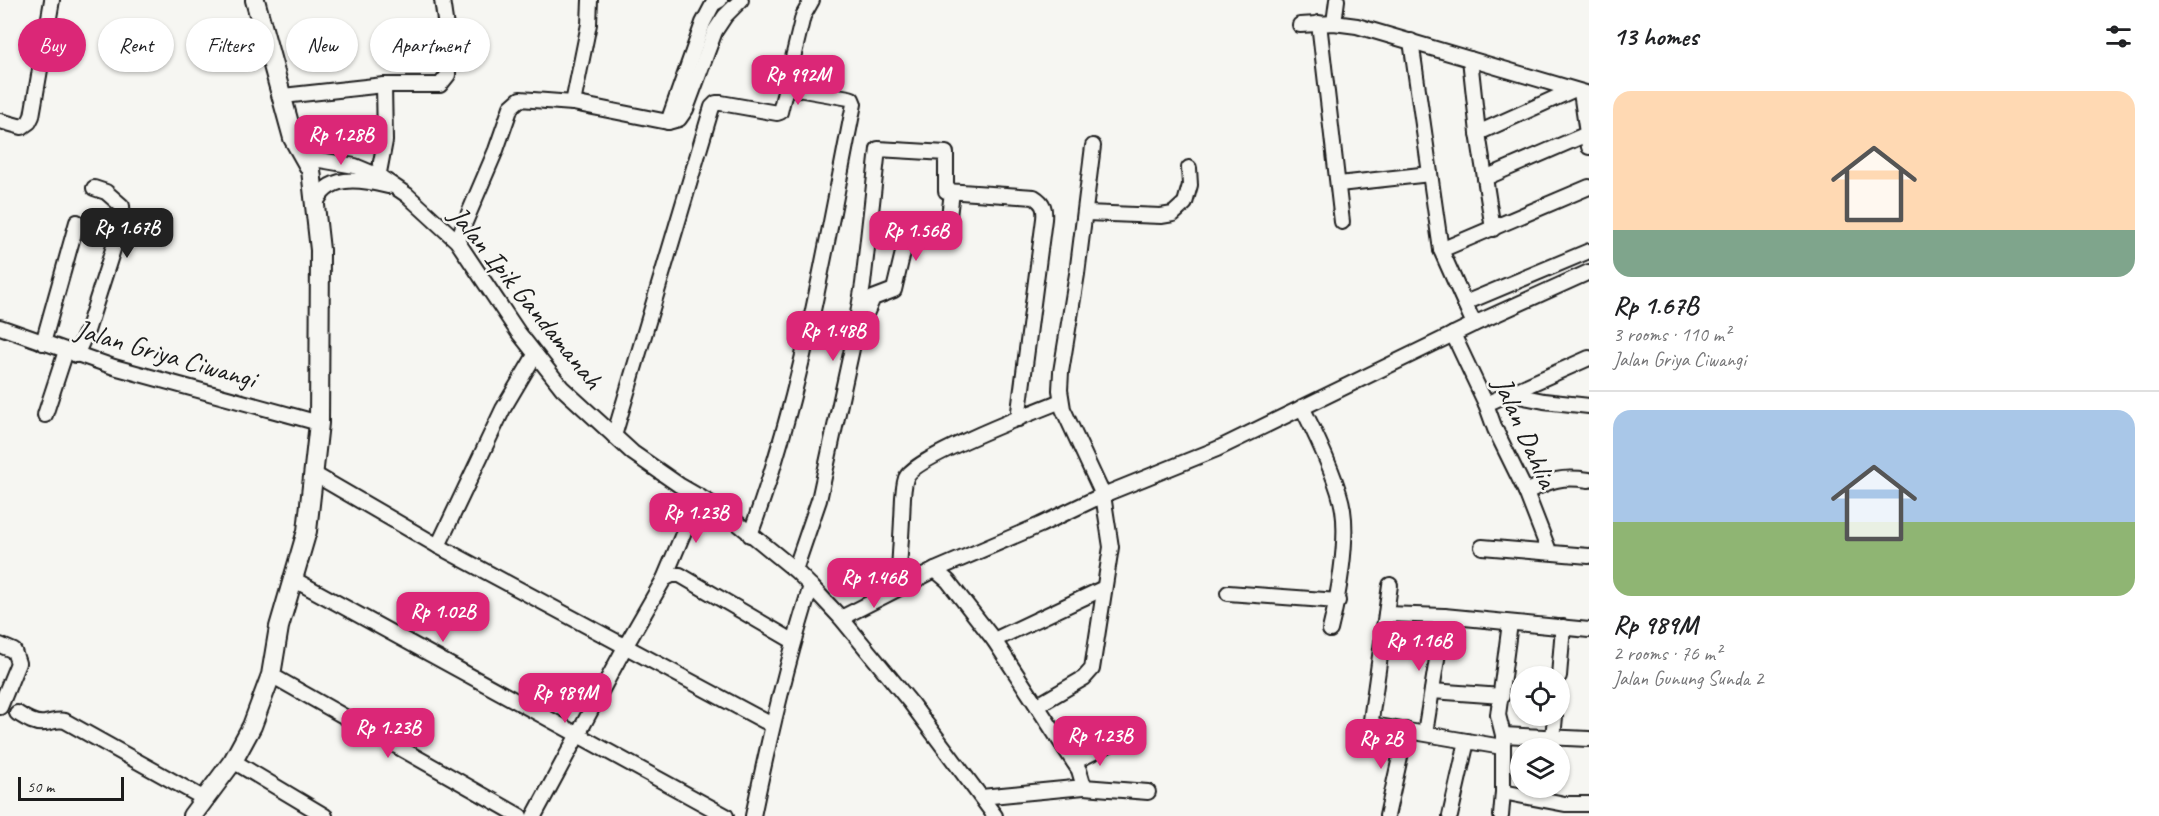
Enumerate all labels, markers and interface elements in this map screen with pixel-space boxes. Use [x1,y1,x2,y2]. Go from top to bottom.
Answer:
chip: Buy [18,18,86,72]
chip: Rent [98,18,174,72]
chip: Filters [186,18,274,72]
chip: New [286,18,358,72]
chip: Apartment [370,18,490,72]
text: 13 homes [1613,20,1698,53]
icon: filters [2102,20,2135,53]
pin: Rp 992M [743,55,853,106]
text: Rp 992M [766,62,830,87]
pin: Rp 1.28B [279,115,403,166]
text: Rp 1.28B [308,122,374,147]
icon: home [1820,130,1928,238]
street label: Jalan Ipik Gandamanah [441,197,611,396]
pin: Rp 1.67B [65,208,189,259]
pin: Rp 1.56B [854,211,978,262]
text: Rp 1.67B [94,215,160,240]
text: Rp 1.56B [883,218,949,243]
text: Rp 1.67B [1613,289,1698,322]
street label: Jalan Griya Ciwangi [70,310,264,397]
pin: Rp 1.48B [771,311,895,362]
text: Rp 1.48B [800,318,866,343]
text: 3 rooms · 110 m² [1613,322,1730,347]
text: Jalan Griya Ciwangi [1613,347,1746,372]
street label: Jalan Dahlia [1485,370,1566,495]
icon: home [1820,449,1928,557]
pin: Rp 1.23B [634,493,758,544]
text: Rp 1.23B [663,500,729,525]
pin: Rp 1.46B [812,558,936,609]
text: Rp 1.46B [841,565,907,590]
pin: Rp 1.02B [381,592,505,643]
text: Rp 1.02B [410,599,476,624]
text: Rp 989M [1613,608,1697,641]
pin: Rp 1.16B [1357,621,1481,672]
text: Rp 1.16B [1386,628,1452,653]
text: 2 rooms · 76 m² [1613,641,1721,666]
map controls [1510,666,1570,798]
button: locate [1510,666,1570,726]
text: Jalan Gunung Sunda 2 [1613,666,1764,691]
pin: Rp 989M [510,673,620,724]
text: Rp 989M [533,680,597,705]
pin: Rp 1.23B [326,708,450,759]
text: Rp 1.23B [355,715,421,740]
pin: Rp 1.23B [1038,716,1162,767]
pin: Rp 2B [1339,719,1423,770]
text: Rp 1.23B [1067,723,1133,748]
text: Rp 2B [1359,726,1403,751]
button: layers [1510,738,1570,798]
scale bar [18,774,124,802]
text: 50 m [27,777,54,797]

